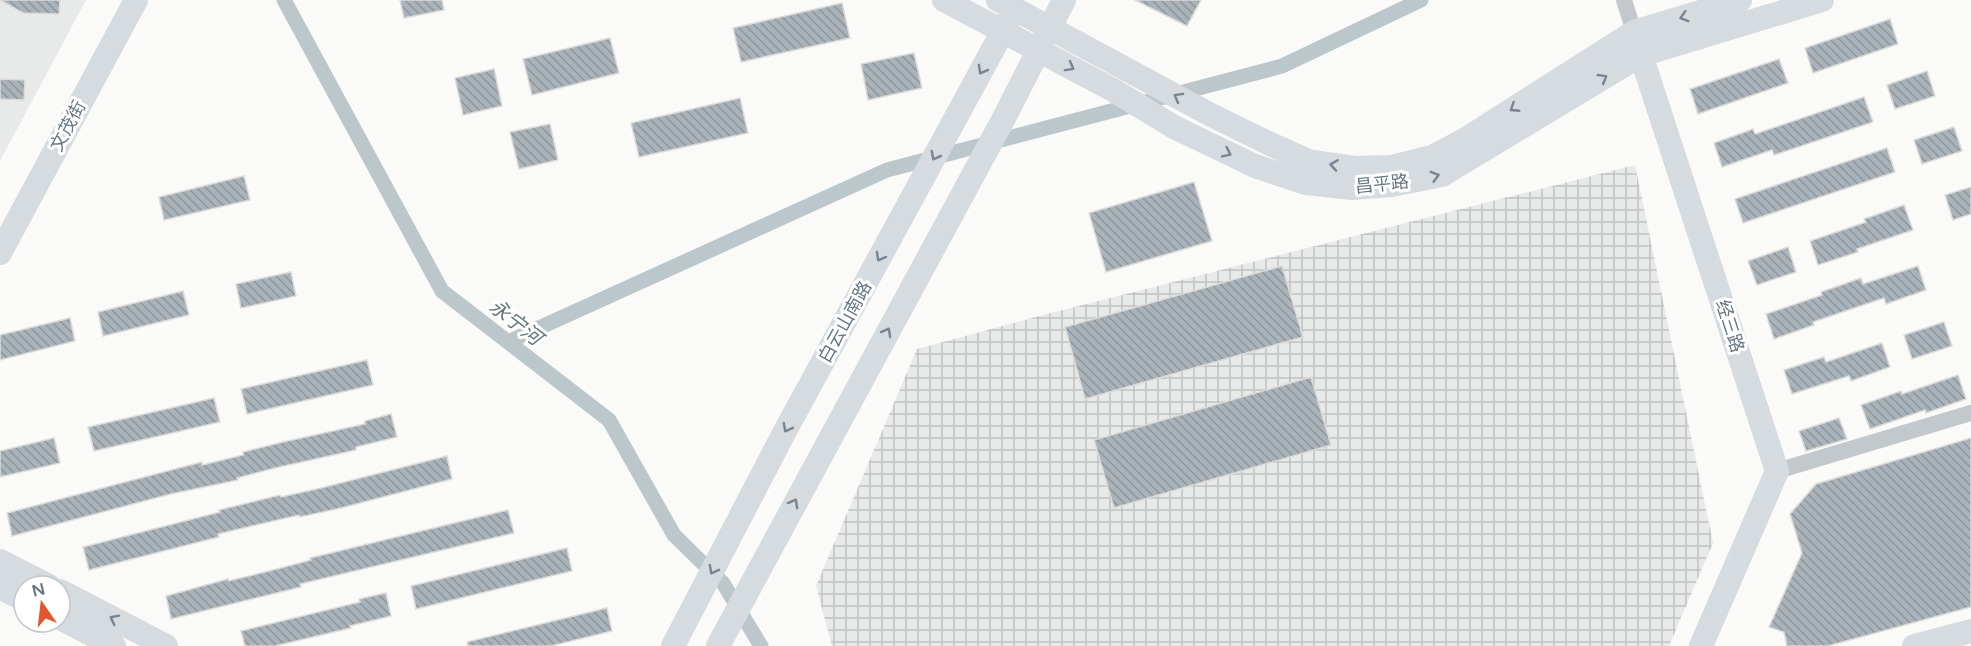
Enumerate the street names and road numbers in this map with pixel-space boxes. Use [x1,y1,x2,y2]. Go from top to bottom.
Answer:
street label: 文茂街 [46,97,90,155]
street label: 昌平路 [1354,170,1410,198]
street label: 白云山南路 [814,277,876,367]
street label: 经三路 [1711,297,1749,355]

